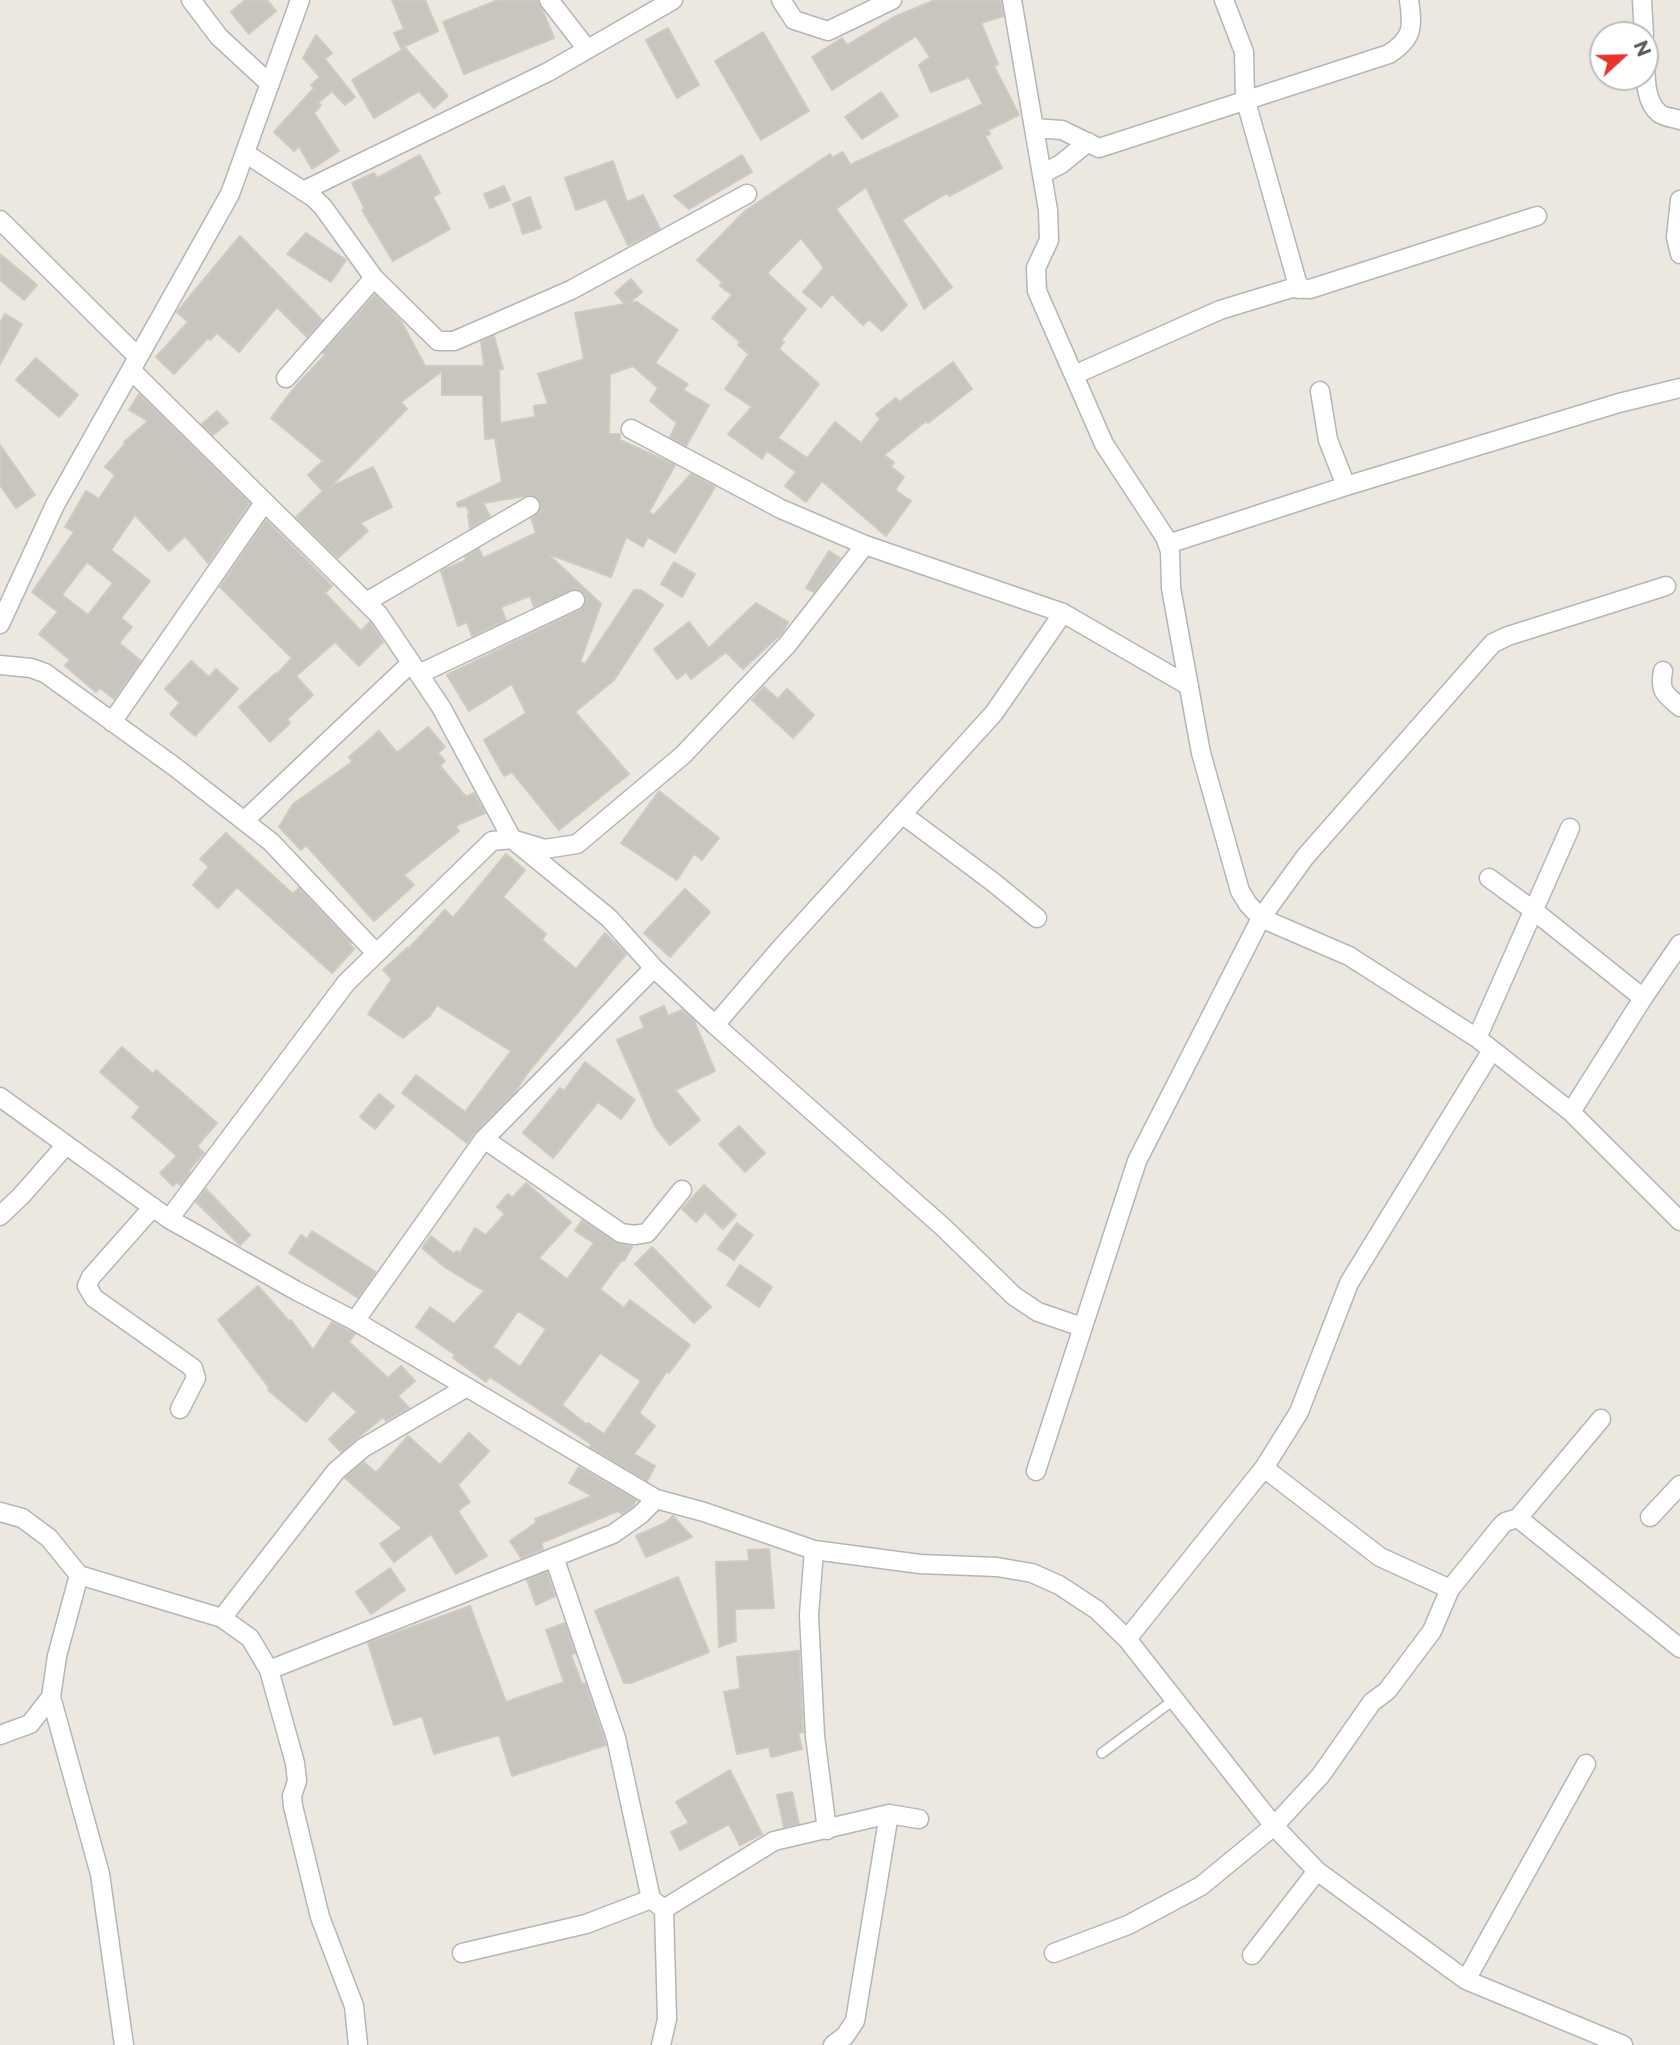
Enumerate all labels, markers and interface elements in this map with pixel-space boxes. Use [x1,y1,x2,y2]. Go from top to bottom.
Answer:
north arrow [1589,21,1659,91]
text: N [1629,37,1656,60]

